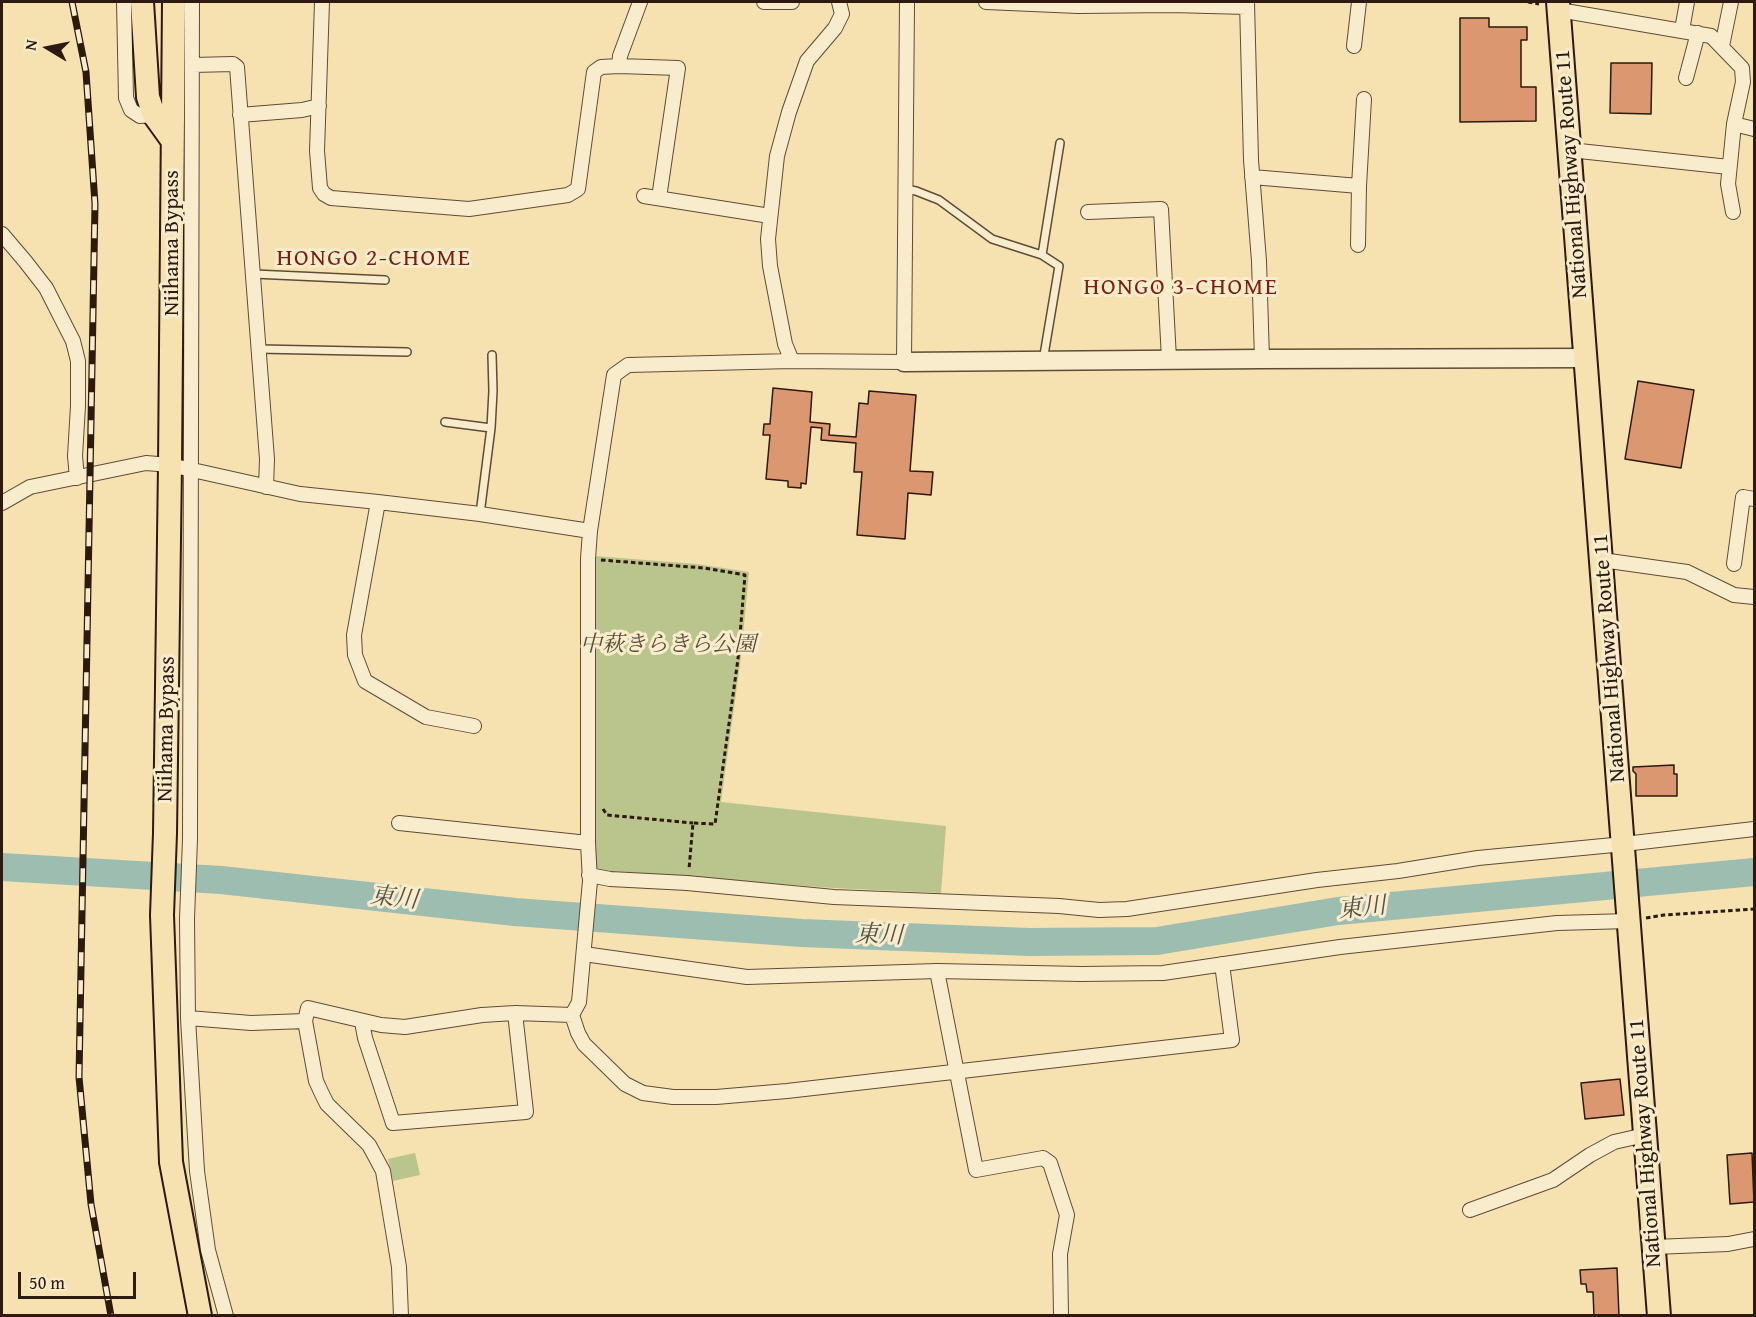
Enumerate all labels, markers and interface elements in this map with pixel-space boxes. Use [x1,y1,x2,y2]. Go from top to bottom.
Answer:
north arrow [18,18,78,78]
text: N [18,38,43,52]
street label: National Highway Route 11 [1550,49,1594,299]
street label: Niihama Bypass [159,170,185,316]
district label: HONGO 2-CHOME [277,245,471,273]
district label: HONGO 3-CHOME [1084,274,1278,302]
street label: National Highway Route 11 [1588,533,1632,783]
park label: 中萩きらきら公園 [580,632,756,658]
street label: Niihama Bypass [153,656,181,802]
water label: 東川 [369,882,419,916]
water label: 東川 [1337,892,1387,926]
water label: 東川 [855,921,903,951]
street label: National Highway Route 11 [1624,1018,1668,1268]
scale bar [21,1260,140,1298]
text: 50 m [29,1269,65,1296]

